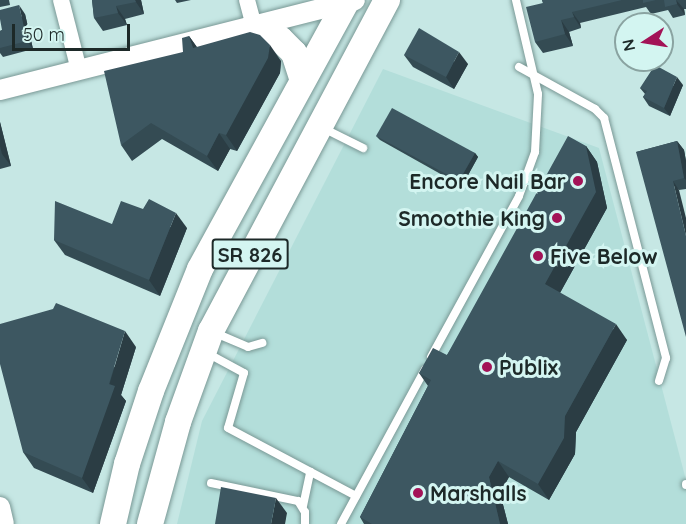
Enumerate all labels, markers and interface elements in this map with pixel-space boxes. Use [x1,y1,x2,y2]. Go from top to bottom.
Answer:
scale bar [15,12,134,50]
north arrow [614,12,674,72]
text: 50 m [23,23,65,46]
text: N [617,38,639,53]
place label: Encore Nail Bar [409,168,566,194]
marker: Encore Nail Bar [571,174,585,188]
place label: Smoothie King [398,205,545,231]
marker: Smoothie King [550,211,564,225]
road number: SR 826 [211,237,289,271]
place label: Five Below [550,243,658,269]
marker: Five Below [531,249,545,263]
place label: Publix [499,354,558,380]
marker: Publix [480,360,494,374]
place label: Marshalls [430,480,527,506]
marker: Marshalls [411,486,425,500]

